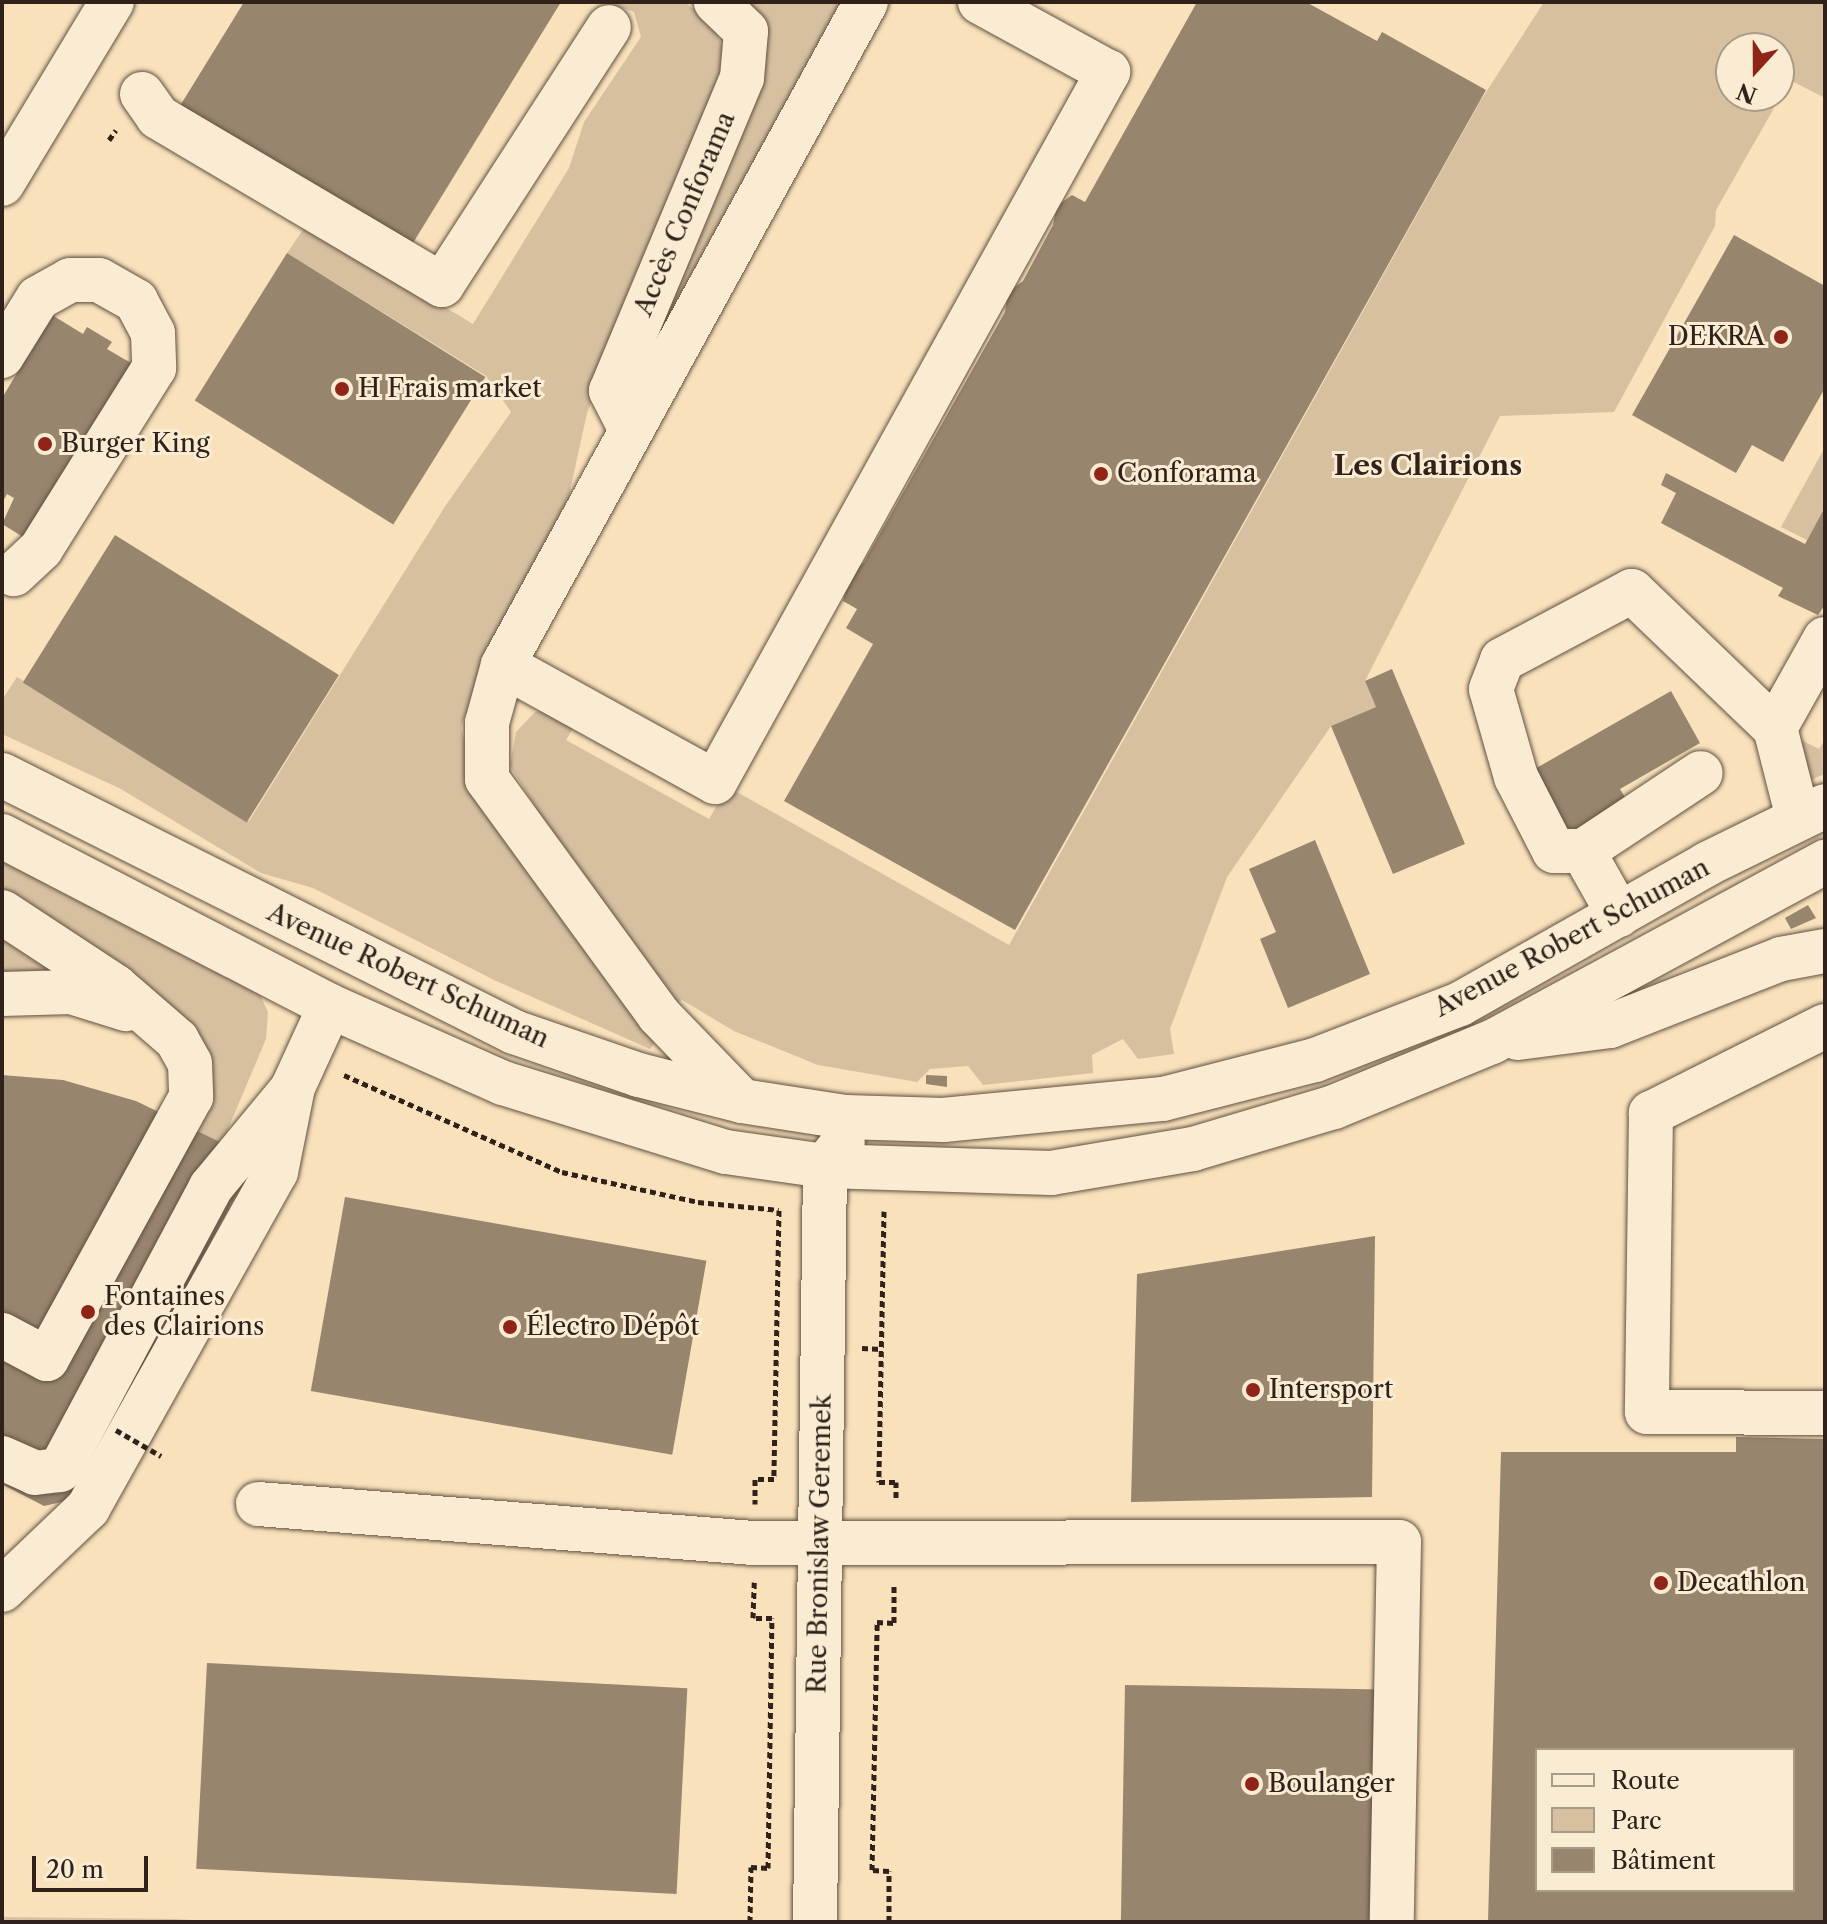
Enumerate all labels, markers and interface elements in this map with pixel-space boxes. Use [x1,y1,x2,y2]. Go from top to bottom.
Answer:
north arrow [1715,32,1795,112]
text: N [1733,77,1761,109]
street label: Accès Conforama [628,107,742,321]
place label: DEKRA [1668,321,1765,353]
marker: DEKRA [1772,328,1790,346]
place label: H Frais market [358,373,541,405]
marker: H Frais market [333,380,351,398]
place label: Burger King [61,428,210,460]
marker: Burger King [36,435,54,453]
district label: Les Clairions [1334,448,1522,482]
place label: Conforama [1117,458,1257,490]
marker: Conforama [1092,465,1110,483]
street label: Avenue Robert Schuman [1429,852,1715,1024]
street label: Avenue Robert Schuman [262,897,554,1055]
place label: Fontaines des Clairions [104,1281,264,1342]
marker: Fontaines des Clairions [79,1303,97,1321]
place label: Électro Dépôt [526,1311,699,1343]
marker: Électro Dépôt [501,1318,519,1336]
place label: Intersport [1269,1374,1393,1406]
marker: Intersport [1244,1381,1262,1399]
street label: Rue Bronislaw Geremek [802,1394,838,1694]
place label: Decathlon [1677,1567,1805,1599]
marker: Decathlon [1652,1574,1670,1592]
legend [1535,1748,1795,1892]
text: Route [1611,1766,1680,1795]
place label: Boulanger [1268,1768,1395,1800]
marker: Boulanger [1243,1775,1261,1793]
text: Parc [1611,1806,1662,1835]
scale bar [36,1840,152,1890]
text: Bâtiment [1611,1846,1716,1875]
text: 20 m [46,1855,104,1884]

